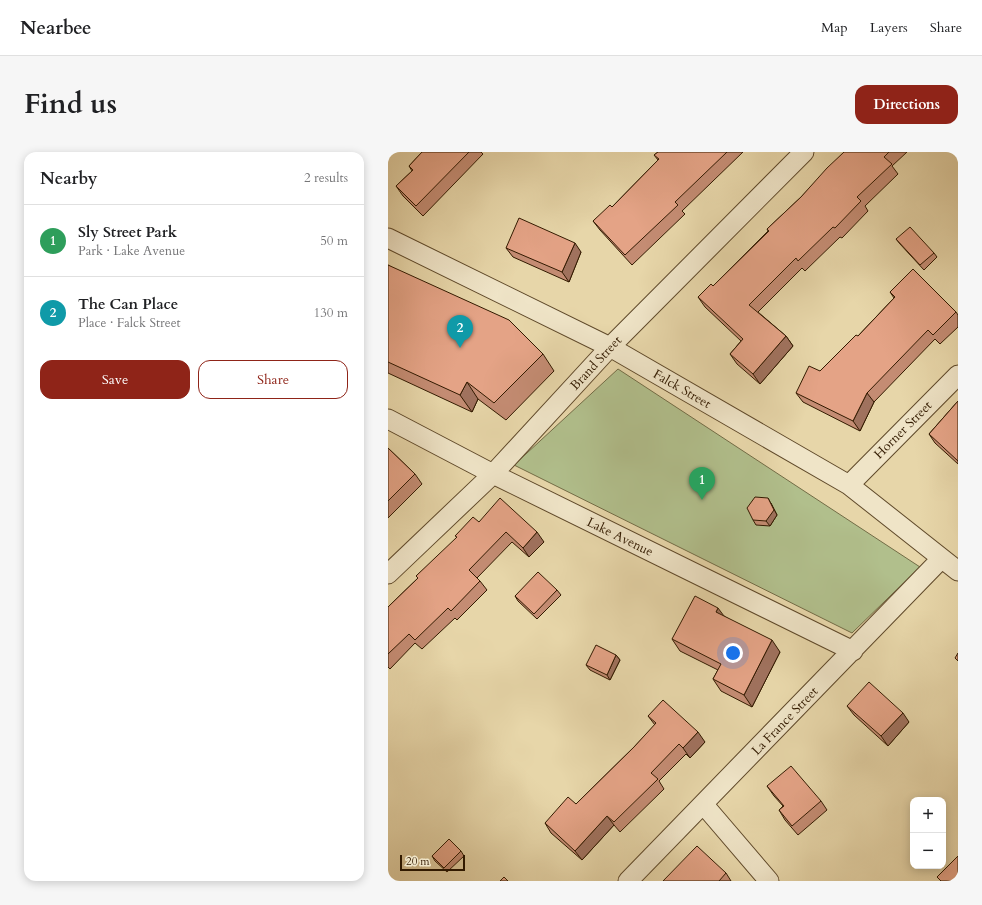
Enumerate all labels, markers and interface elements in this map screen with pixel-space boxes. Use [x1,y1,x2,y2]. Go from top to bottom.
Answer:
text: Nearbee [20,15,91,41]
text: Map [821,18,848,37]
text: Layers [870,18,908,37]
text: Share [930,18,962,37]
text: Find us [24,85,117,123]
button: Directions [855,85,958,124]
text: Nearby [40,167,97,190]
text: 2 results [304,169,348,187]
text: Sly Street Park [78,222,177,242]
text: 1 [50,232,56,250]
text: 50 m [320,232,348,250]
text: Park · Lake Avenue [78,242,185,260]
text: The Can Place [78,294,178,314]
text: 2 [50,304,56,322]
text: 130 m [314,304,348,322]
text: Place · Falck Street [78,314,181,332]
pin: 2 [447,315,473,348]
street label: Brand Street [566,332,626,394]
button: Save [40,360,190,399]
button: Share [198,360,348,399]
street label: Falck Street [650,365,714,413]
street label: Horner Street [870,397,936,463]
pin: 1 [689,467,715,500]
street label: Lake Avenue [584,513,656,561]
your location [723,643,743,663]
street label: La France Street [748,683,822,759]
map controls [910,797,946,869]
button: + [910,797,946,833]
button: − [910,833,946,869]
scale bar [400,853,465,872]
text: 20 m [406,854,430,869]

